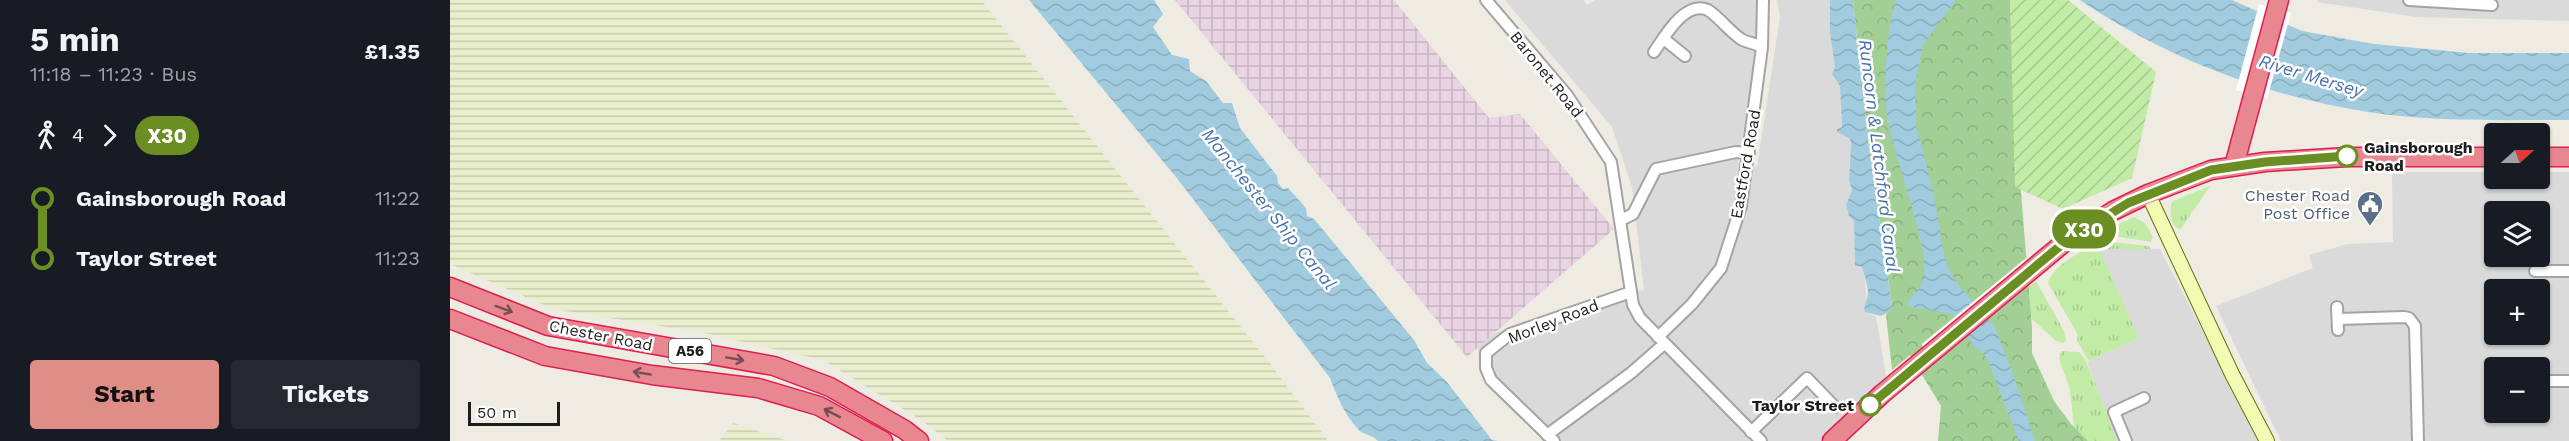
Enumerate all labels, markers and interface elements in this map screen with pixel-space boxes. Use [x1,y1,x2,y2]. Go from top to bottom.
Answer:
text: 5 min [30,20,120,59]
street label: Baronet Road [1506,27,1587,121]
water label: Runcorn & Latchford Canal [1855,38,1904,274]
text: £1.35 [365,39,420,64]
water label: River Mersey [2256,50,2368,102]
text: 11:18 – 11:23 · Bus [30,62,197,86]
street label: Eastford Road [1727,108,1764,220]
icon: walk [30,119,63,152]
icon: forward [93,119,126,152]
text: 4 [72,123,84,147]
text: X30 [147,123,187,148]
north arrow [2484,123,2550,189]
map controls [2484,123,2550,423]
water label: Manchester Ship Canal [1198,124,1341,293]
place label: Gainsborough Road [2364,138,2473,175]
marker: Gainsborough Road [2336,145,2358,167]
text: Gainsborough Road [76,186,286,211]
text: 11:22 [375,186,420,210]
place label: Chester Road Post Office [2245,186,2350,223]
public building icon: Chester Road Post Office [2355,189,2385,227]
button: layers [2484,201,2550,267]
line badge: X30 [2050,210,2118,248]
text: X30 [2064,217,2104,242]
text: Taylor Street [76,246,217,271]
text: 11:23 [375,246,420,270]
button: + [2484,279,2550,345]
street label: Morley Road [1505,295,1601,347]
one-way arrow [494,305,513,316]
street label: Chester Road [547,316,654,355]
road number: A56 [669,339,711,363]
one-way arrow [725,354,744,365]
button: − [2484,357,2550,423]
button: Start [30,360,219,429]
button: Tickets [231,360,420,429]
one-way arrow [633,367,652,378]
marker: Taylor Street [1859,394,1881,416]
place label: Taylor Street [1752,396,1854,415]
scale bar [468,399,560,426]
text: 50 m [477,403,517,422]
one-way arrow [823,407,841,418]

